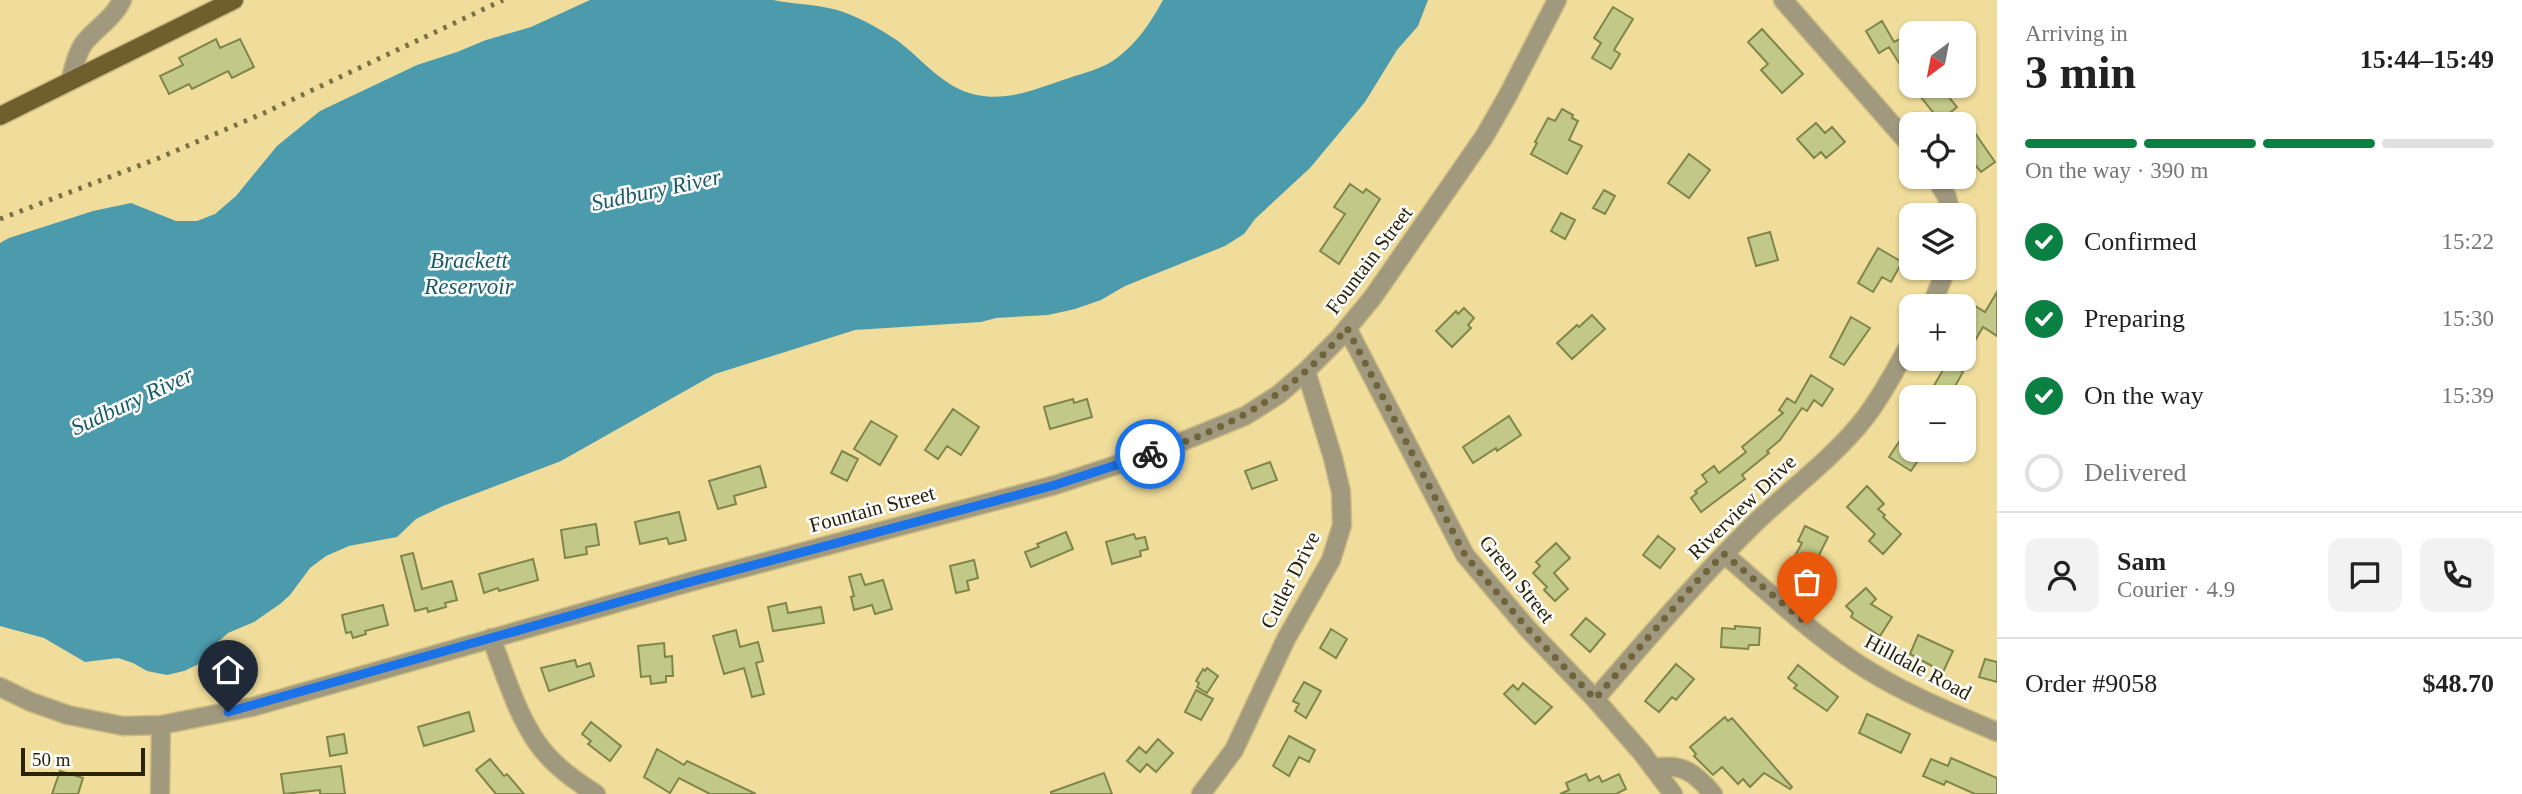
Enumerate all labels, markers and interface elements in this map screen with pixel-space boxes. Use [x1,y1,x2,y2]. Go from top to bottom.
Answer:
north arrow [1899,21,1976,98]
map controls [1899,21,1976,462]
text: Arriving in [2025,21,2128,46]
text: 15:44–15:49 [2360,45,2494,74]
text: 3 min [2025,47,2136,98]
button: locate [1899,112,1976,189]
text: On the way · 390 m [2025,158,2208,183]
water label: Sudbury River [589,164,724,216]
street label: Fountain Street [1321,201,1417,319]
button: layers [1899,203,1976,280]
icon: check [2025,223,2063,261]
text: Confirmed [2084,227,2197,256]
text: 15:22 [2442,229,2494,254]
water label: Brackett Reservoir [423,248,515,299]
button: + [1899,294,1976,371]
icon: check [2025,300,2063,338]
text: Preparing [2084,304,2185,333]
text: 15:30 [2442,306,2494,331]
water label: Sudbury River [67,361,198,440]
icon: check [2025,377,2063,415]
text: On the way [2084,381,2204,410]
text: 15:39 [2442,383,2494,408]
button: − [1899,385,1976,462]
courier [1115,419,1185,489]
icon: bike [1131,435,1169,473]
street label: Riverview Drive [1683,450,1801,564]
text: Delivered [2084,458,2187,487]
street label: Fountain Street [807,481,938,537]
street label: Cutler Drive [1255,528,1325,632]
street label: Green Street [1474,530,1560,628]
button: person [2025,538,2099,612]
button: chat [2328,538,2402,612]
button: phone [2420,538,2494,612]
text: Sam [2117,547,2166,576]
pin [1777,552,1837,624]
icon: bag [1788,563,1826,601]
text: Courier · 4.9 [2117,577,2235,602]
street label: Hilldale Road [1861,629,1976,705]
pin [198,640,258,712]
icon: home [209,651,247,689]
text: Order #9058 [2025,669,2157,698]
text: $48.70 [2423,669,2494,698]
scale bar [21,745,145,777]
text: 50 m [32,749,71,770]

